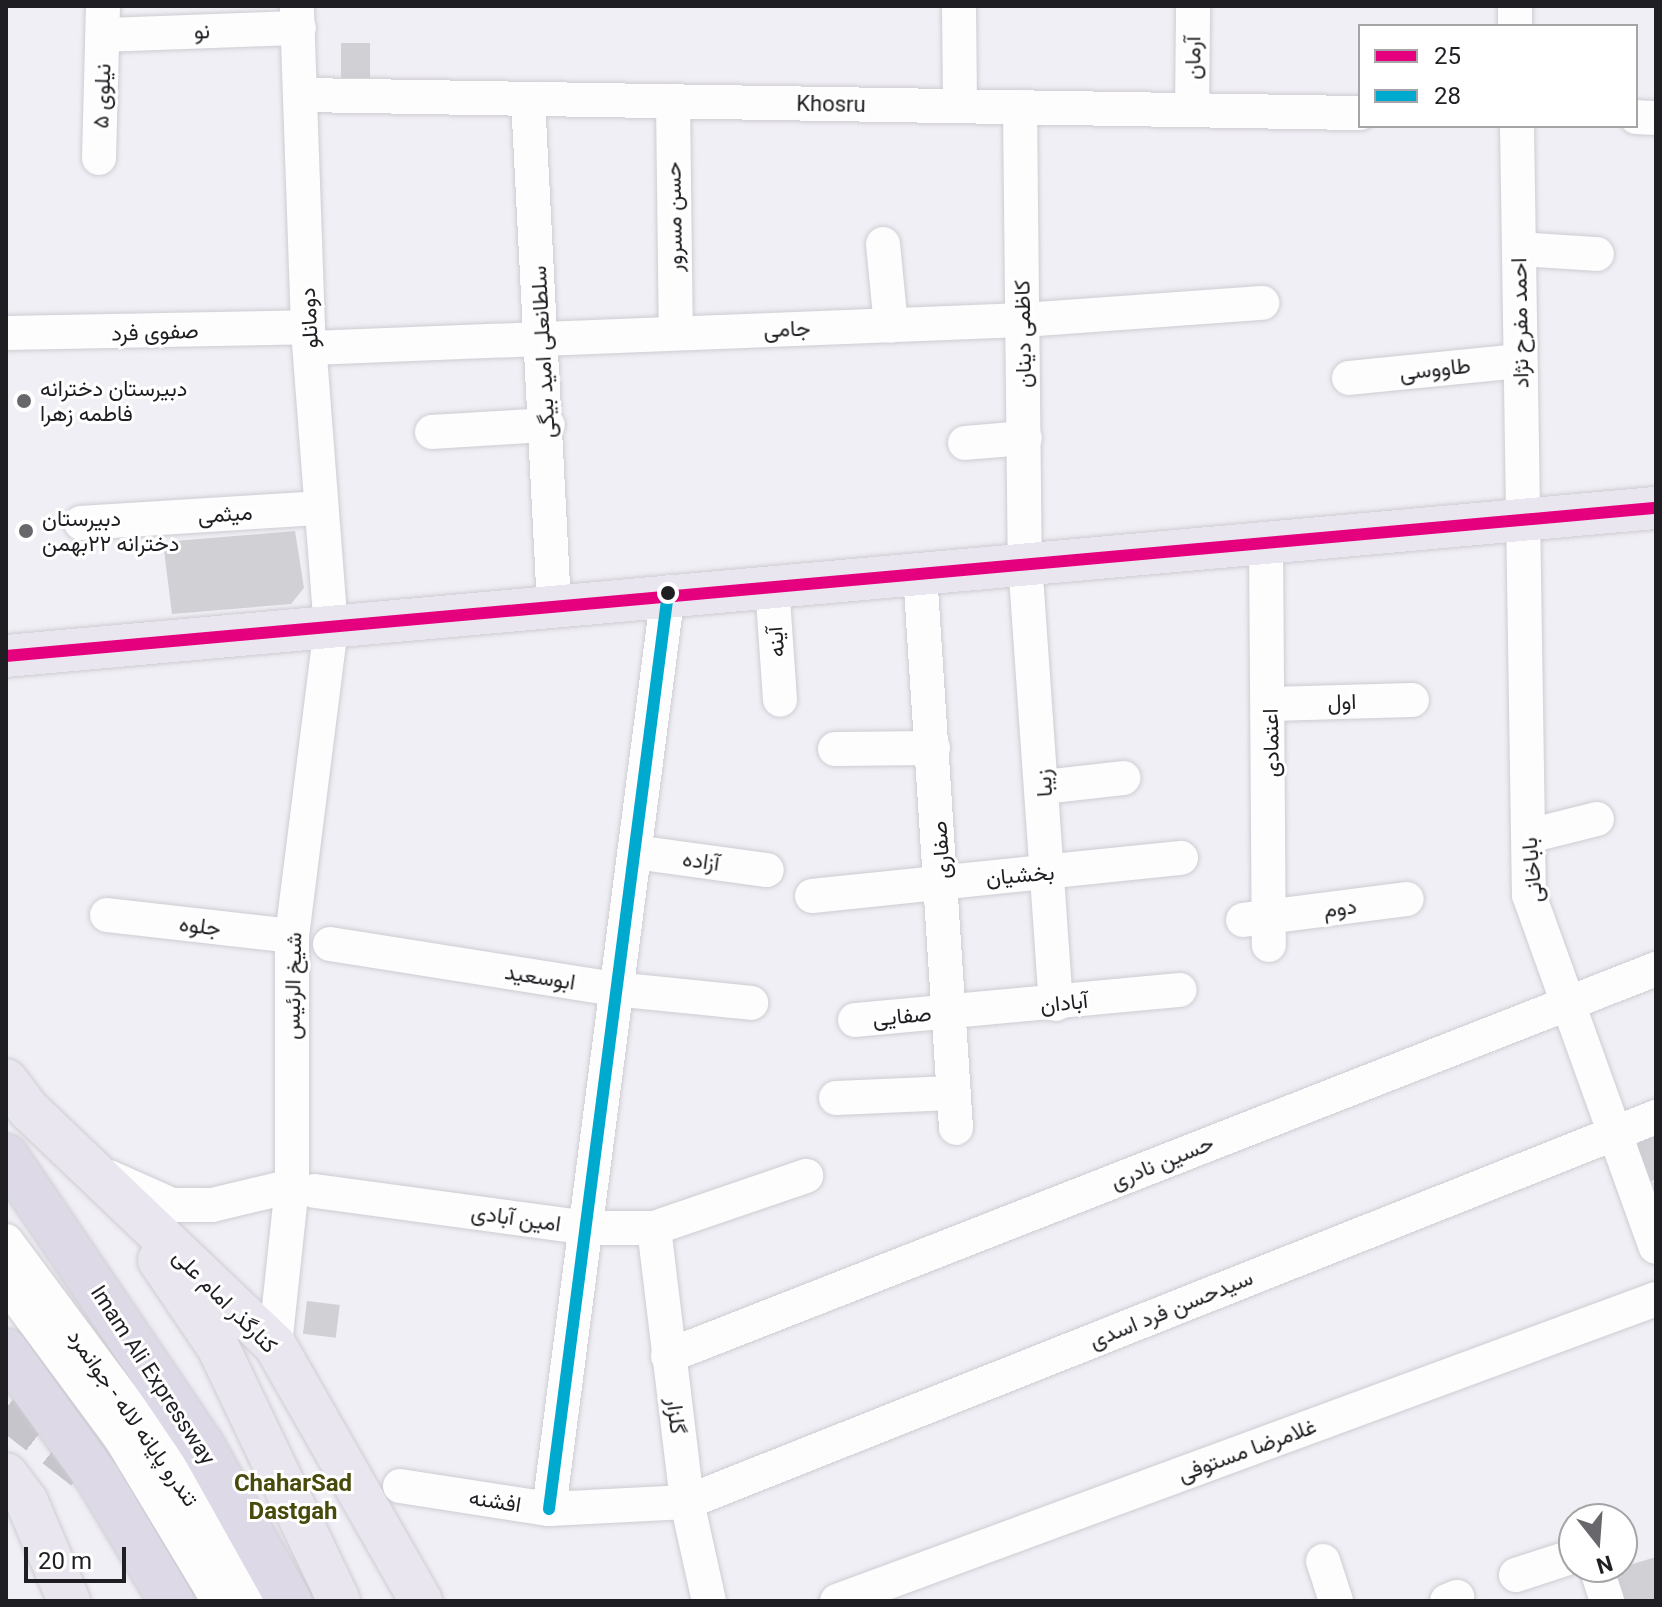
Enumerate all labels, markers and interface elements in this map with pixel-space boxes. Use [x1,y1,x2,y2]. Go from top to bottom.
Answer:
street label: نو [194,18,210,44]
legend [1358,24,1638,128]
street label: آرمان [1180,36,1206,80]
text: 25 [1434,42,1461,70]
street label: نیلوی ۵ [88,63,116,129]
text: 28 [1434,82,1461,110]
street label: Khosru [796,90,866,118]
street label: حسن مسرور [660,162,688,272]
street label: احمد مفرح نژاد [1506,258,1534,388]
street label: سلطانعلی امید بیگی [525,265,561,439]
street label: کاظمی دینان [1009,280,1037,388]
street label: دومانلو [294,287,324,349]
street label: جامی [763,315,811,343]
street label: صفوی فرد [111,317,199,347]
street label: طاووسی [1398,352,1472,386]
place label: دبیرستان دخترانه فاطمه زهرا [40,375,187,426]
marker: دبیرستان دخترانه فاطمه زهرا [15,392,33,410]
street label: میثمی [197,499,253,529]
place label: دبیرستان دخترانه ۲۲بهمن [42,505,179,556]
marker: دبیرستان دخترانه ۲۲بهمن [17,522,35,540]
unlabelled marker [660,585,676,601]
street label: آینه [762,626,790,658]
street label: اول [1327,688,1357,716]
street label: اعتمادی [1257,708,1285,778]
street label: زیبا [1030,768,1058,798]
street label: صفاری [926,820,956,880]
street label: باباخانی [1516,836,1548,904]
street label: آزاده [681,845,721,877]
street label: بخشیان [985,859,1055,891]
street label: دوم [1322,893,1358,923]
street label: جلوه [178,910,222,942]
street label: شیخ الرئیس [279,932,307,1040]
street label: ابوسعید [503,958,577,996]
street label: آبادان [1039,987,1089,1019]
street label: صفایی [871,1000,933,1032]
street label: حسین نادری [1107,1129,1217,1195]
street label: امین آبادی [469,1199,563,1237]
street label: کنارگذر امام علی [167,1243,283,1359]
street label: سیدحسن فرد اسدی [1085,1264,1257,1354]
street label: Imam Ali Expressway [85,1280,221,1470]
street label: تندرو پایانه لاله - جوانمرد [62,1324,204,1512]
street label: گلزار [661,1396,691,1436]
street label: غلامرضا مستوفی [1174,1413,1320,1487]
district label: ChaharSad Dastgah [234,1470,352,1526]
street label: افشنه [467,1484,523,1518]
north arrow [1558,1503,1638,1583]
scale bar [28,1531,130,1581]
text: 20 m [38,1547,92,1575]
text: N [1593,1550,1616,1579]

